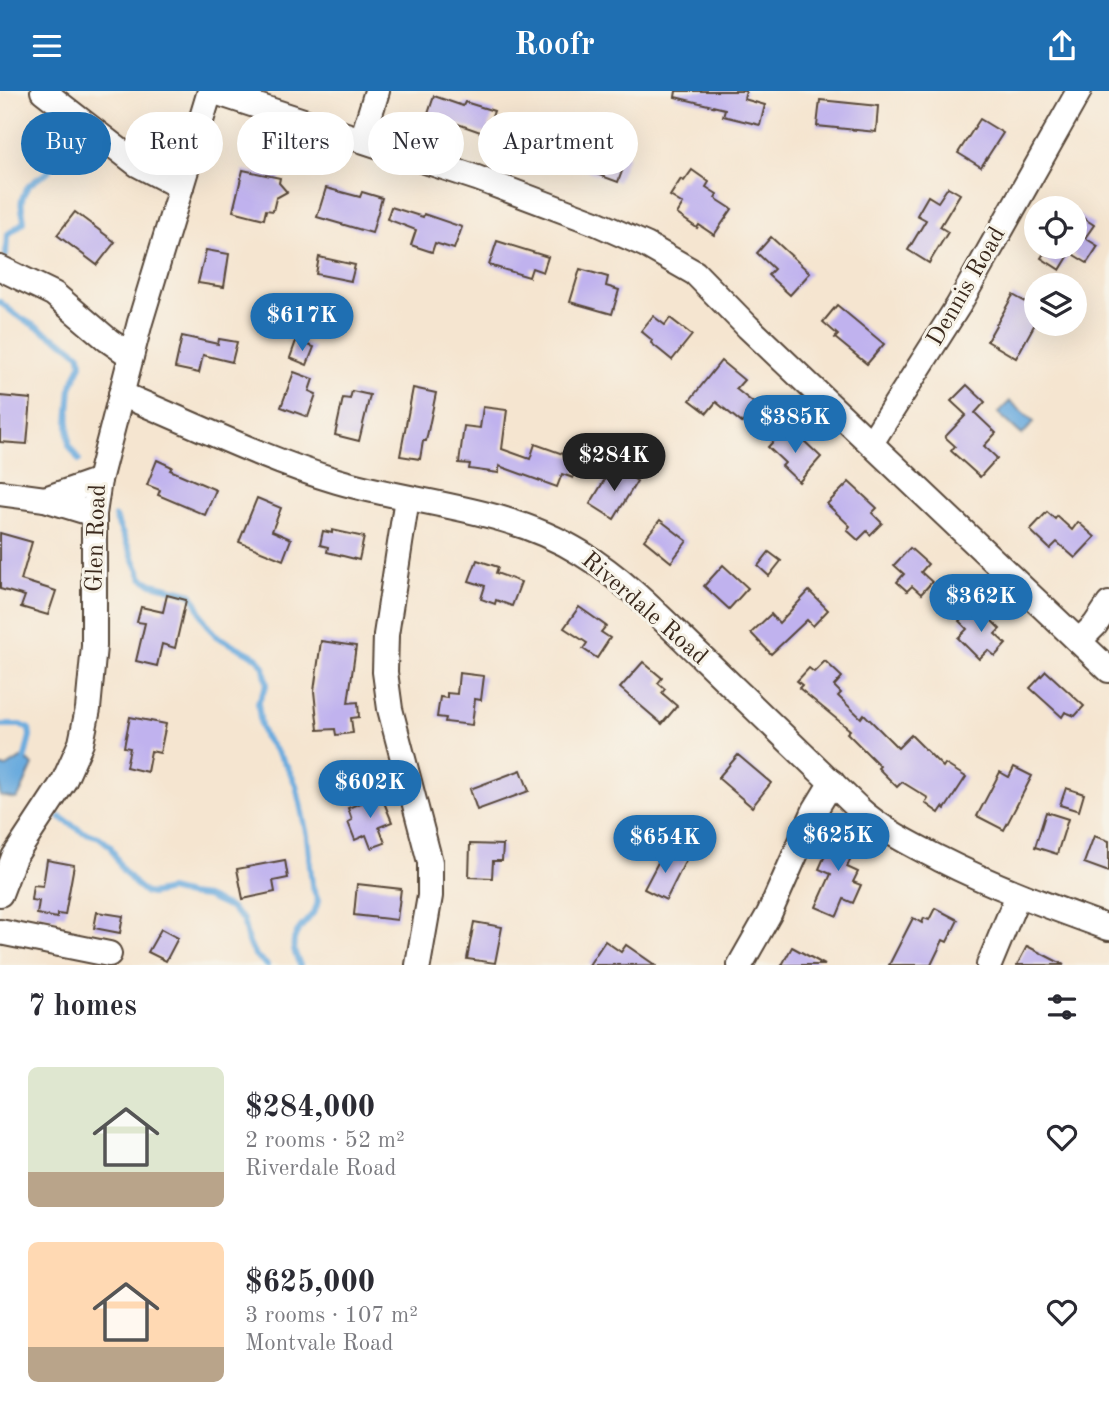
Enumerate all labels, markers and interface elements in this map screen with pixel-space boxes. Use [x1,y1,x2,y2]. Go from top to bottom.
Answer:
icon: menu [28,27,66,65]
icon: share [1043,27,1081,65]
text: Roofr [514,30,595,62]
chip: Buy [21,112,111,175]
chip: Rent [125,112,223,175]
chip: Filters [237,112,354,175]
chip: New [368,112,464,175]
chip: Apartment [478,112,638,175]
map controls [1024,196,1087,336]
button: locate [1024,196,1087,259]
street label: Dennis Road [923,224,1011,350]
button: layers [1024,273,1087,336]
pin: $617K [253,293,351,353]
text: $617K [266,304,338,327]
pin: $385K [746,395,844,455]
text: $385K [759,406,831,429]
pin: $284K [565,433,663,493]
text: $284K [578,444,650,467]
street label: Glen Road [83,484,111,592]
street label: Riverdale Road [576,548,712,670]
pin: $362K [932,575,1030,634]
text: $362K [945,585,1017,608]
pin: $602K [321,761,419,820]
text: $602K [334,771,406,794]
pin: $625K [789,813,887,873]
pin: $654K [616,815,714,875]
text: $625K [802,824,874,847]
text: $654K [629,826,701,849]
icon: filters [1043,988,1081,1026]
text: 7 homes [28,992,137,1022]
text: $284,000 [245,1093,375,1123]
icon: home [84,1095,168,1179]
icon: heart [1043,1118,1081,1156]
text: 2 rooms · 52 m² [245,1129,405,1152]
text: Riverdale Road [245,1157,397,1180]
text: $625,000 [245,1268,375,1298]
icon: home [84,1270,168,1354]
icon: heart [1043,1293,1081,1331]
text: 3 rooms · 107 m² [245,1304,418,1327]
text: Montvale Road [245,1332,393,1355]

